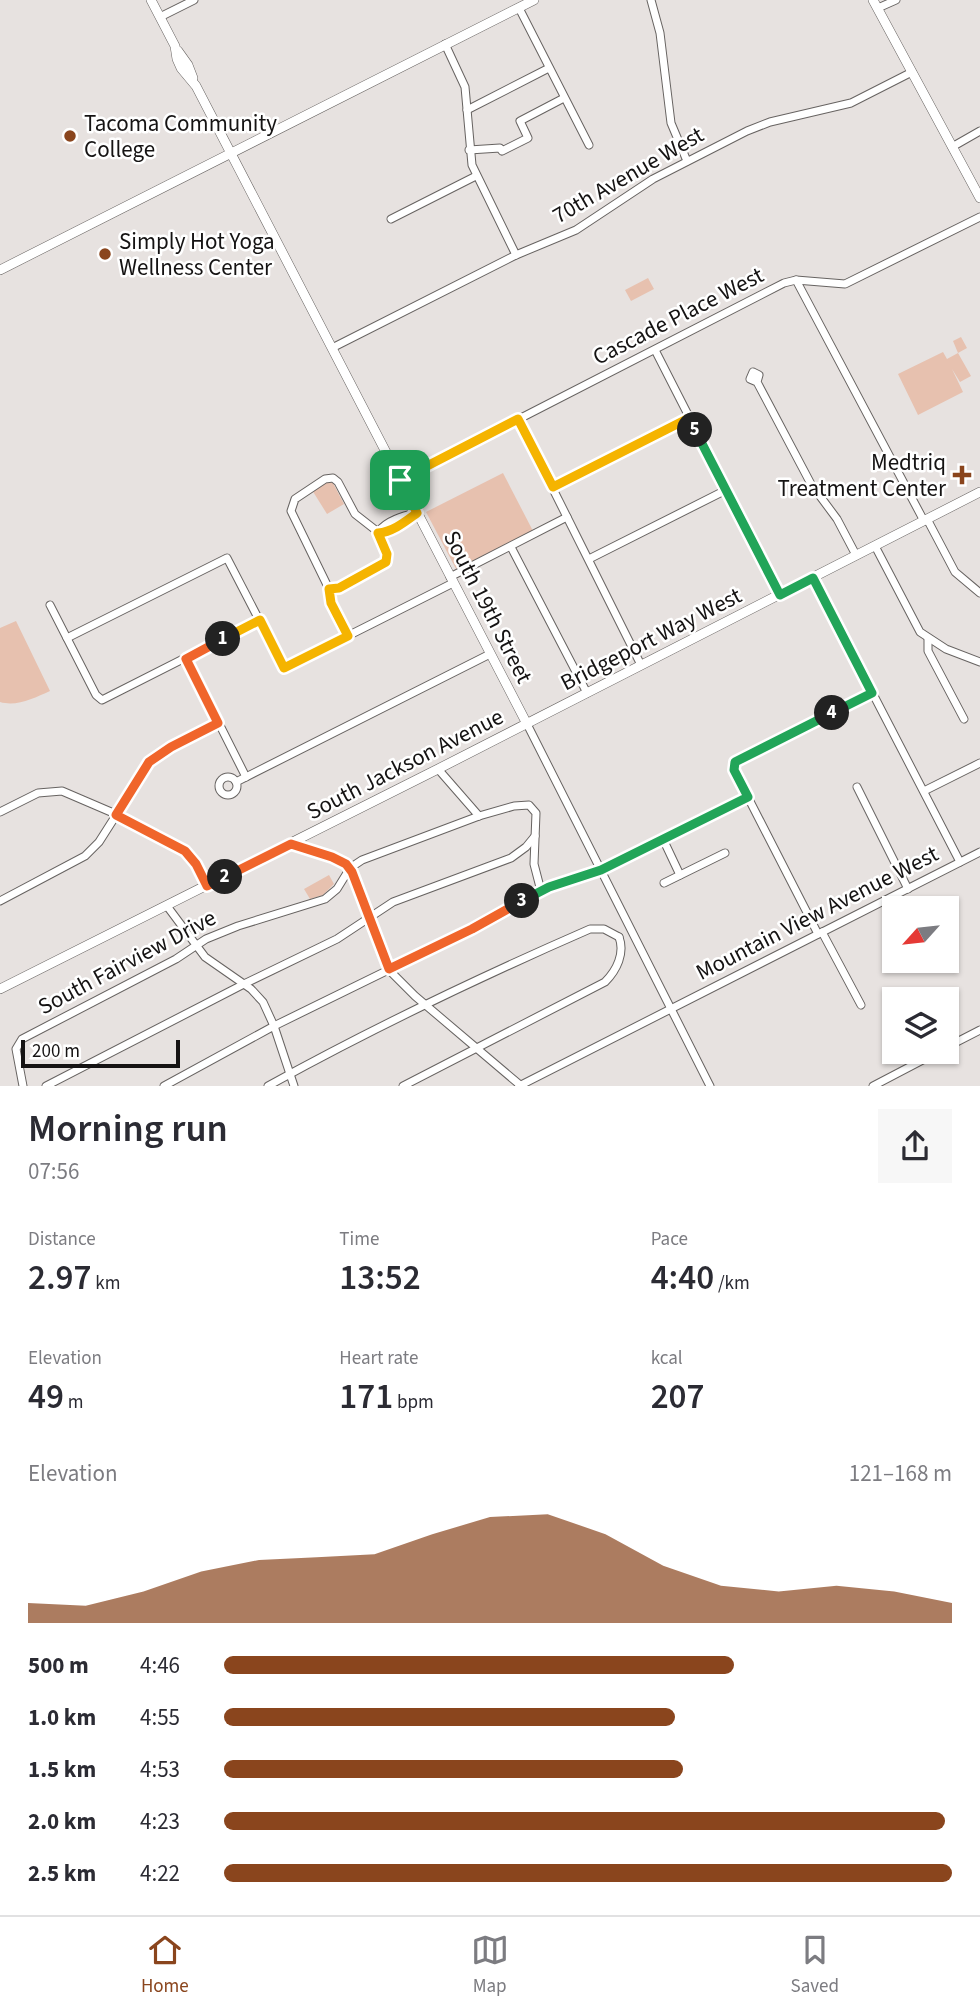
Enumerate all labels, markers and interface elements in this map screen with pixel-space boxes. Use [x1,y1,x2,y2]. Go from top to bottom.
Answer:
place label: Tacoma Community College [84,107,277,166]
street label: 70th Avenue West [546,118,710,232]
marker: Tacoma Community College [62,128,78,144]
place label: Simply Hot Yoga Wellness Center [119,225,275,284]
marker: Simply Hot Yoga Wellness Center [97,246,113,262]
street label: Cascade Place West [587,259,769,373]
pin: 5 [678,412,712,448]
text: 5 [689,416,700,443]
place label: Medtriq Treatment Center [777,446,947,505]
pin [370,450,430,510]
icon: arrive [381,461,419,499]
marker: Medtriq Treatment Center [952,465,972,485]
street label: South 19th Street [435,525,541,689]
street label: Bridgeport Way West [555,579,747,699]
pin: 1 [206,622,241,656]
text: 1 [217,625,228,652]
pin: 4 [814,696,850,730]
text: 4 [826,699,837,726]
street label: South Jackson Avenue [301,700,509,828]
street label: Mountain View Avenue West [690,837,944,989]
pin: 2 [208,860,243,894]
text: 2 [219,863,230,890]
pin: 3 [504,884,540,918]
text: 3 [516,887,527,914]
north arrow [882,896,959,973]
map controls [882,896,959,1064]
street label: South Fairview Drive [32,901,222,1023]
button: layers [882,987,959,1064]
scale bar [21,1036,180,1068]
text: 200 m [32,1038,80,1065]
text: Morning run [28,1102,228,1156]
button: share [878,1109,952,1183]
text: 07:56 [28,1155,79,1188]
text: Distance [28,1226,96,1253]
text: Time [339,1226,379,1253]
text: Pace [651,1226,688,1253]
text: 2.97 [28,1253,92,1303]
text: 13:52 [339,1253,421,1303]
text: 4:40 [651,1253,714,1303]
text: km [92,1270,120,1297]
text: /km [714,1270,750,1297]
text: Elevation [28,1345,102,1372]
text: Heart rate [339,1345,418,1372]
text: kcal [651,1345,683,1372]
text: 49 [28,1372,64,1422]
text: 171 [339,1372,393,1422]
text: 207 [651,1372,705,1422]
text: m [64,1389,83,1416]
text: bpm [393,1389,434,1416]
text: Elevation [28,1457,118,1490]
text: 121–168 m [849,1457,952,1490]
text: 500 m [28,1649,89,1682]
text: 4:46 [140,1649,180,1682]
text: 1.0 km [28,1701,96,1734]
text: 4:55 [140,1701,180,1734]
text: 1.5 km [28,1753,96,1786]
text: 4:53 [140,1753,180,1786]
text: 2.0 km [28,1805,96,1838]
text: 4:23 [140,1805,180,1838]
text: 2.5 km [28,1857,96,1890]
text: 4:22 [140,1857,180,1890]
tab: Home [141,1931,189,2000]
tab: Map [471,1931,509,2000]
tab: Saved [791,1931,839,2000]

